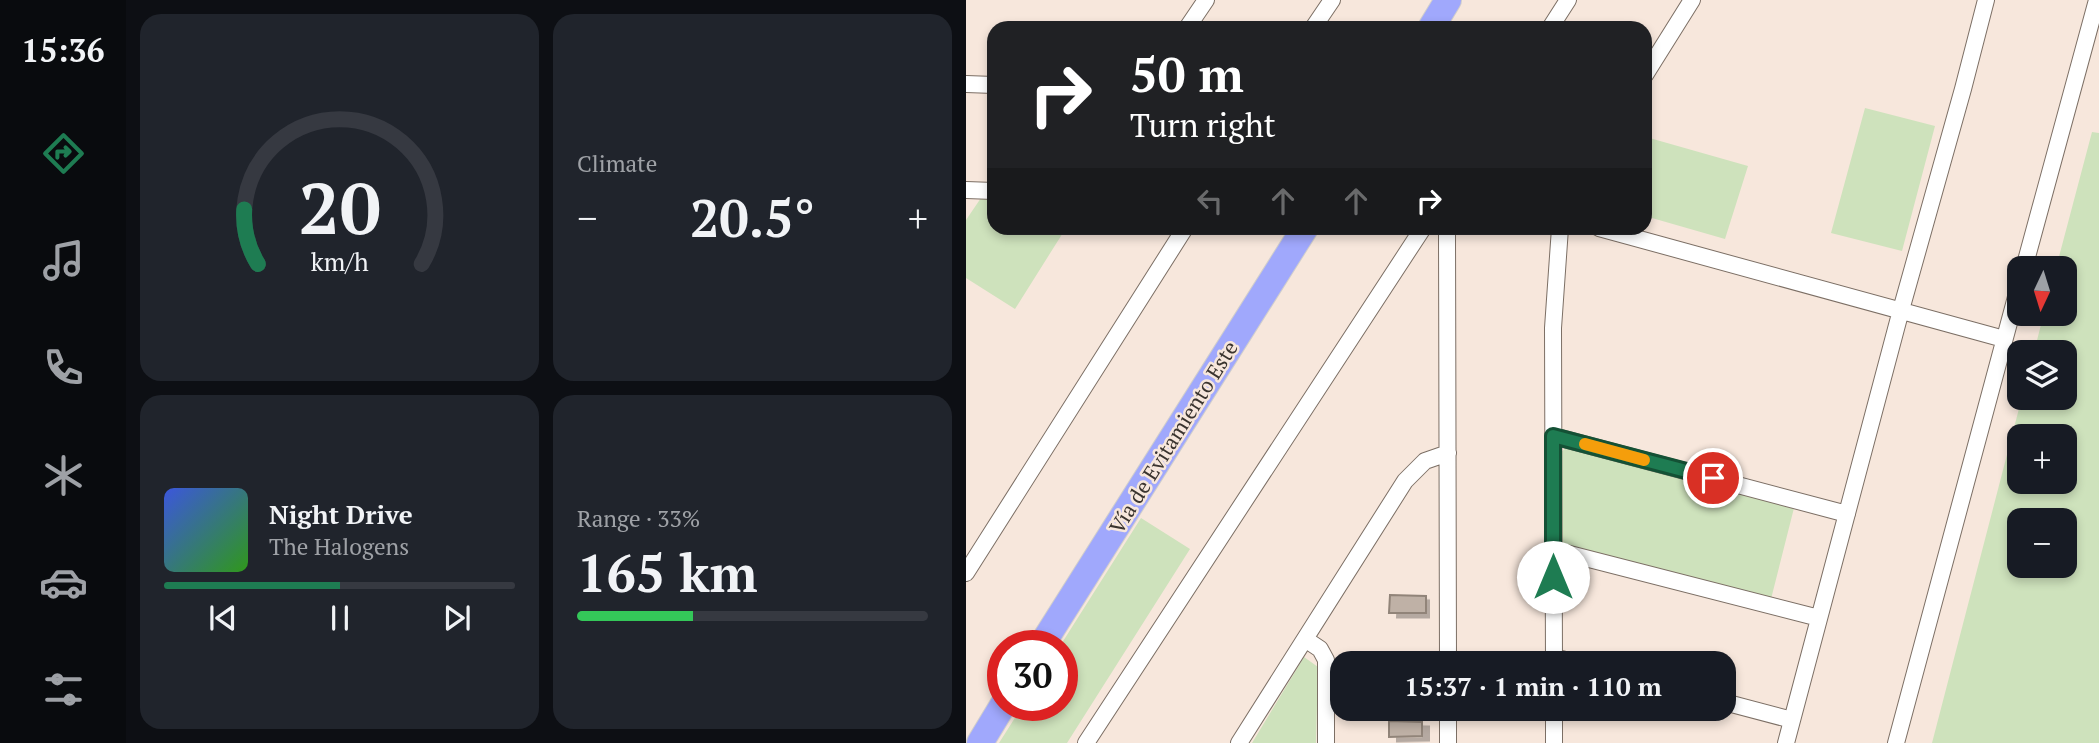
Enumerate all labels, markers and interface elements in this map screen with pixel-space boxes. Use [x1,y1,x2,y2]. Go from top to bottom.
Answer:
text: 15:36 [21,29,105,71]
text: 50 m [1130,41,1244,106]
icon: right [1015,49,1106,140]
text: Turn right [1130,104,1276,146]
icon: directions [39,129,88,178]
text: Climate [577,148,657,179]
text: 20 [298,158,381,255]
icon: left [1191,182,1229,220]
icon: ahead [1264,182,1302,220]
icon: ahead [1337,182,1375,220]
icon: right [1410,182,1448,220]
text: 20.5° [690,183,815,252]
text: − [577,193,597,243]
text: + [908,193,928,243]
icon: music [39,236,88,285]
text: km/h [311,244,369,277]
north arrow [2007,256,2077,326]
map controls [2007,256,2077,578]
street label: Vía de Evitamiento Este [1102,335,1244,539]
button: layers [2007,340,2077,410]
icon: phone [39,343,88,392]
button: + [2007,424,2077,494]
pin [1683,448,1743,508]
icon: climate [39,451,88,500]
icon: arrive [1694,459,1732,497]
text: Night Drive [269,497,413,531]
text: Range · 33% [577,503,700,534]
button: − [2007,508,2077,578]
text: The Halogens [269,531,409,562]
text: 165 km [577,538,758,607]
position arrow [1516,540,1590,614]
icon: car [39,558,88,607]
icon: previous [204,599,242,637]
icon: pause [321,599,359,637]
icon: next [438,599,476,637]
speed limit sign: 30 [987,630,1078,721]
icon: filters [39,665,88,714]
text: 15:37 · 1 min · 110 m [1404,669,1662,703]

